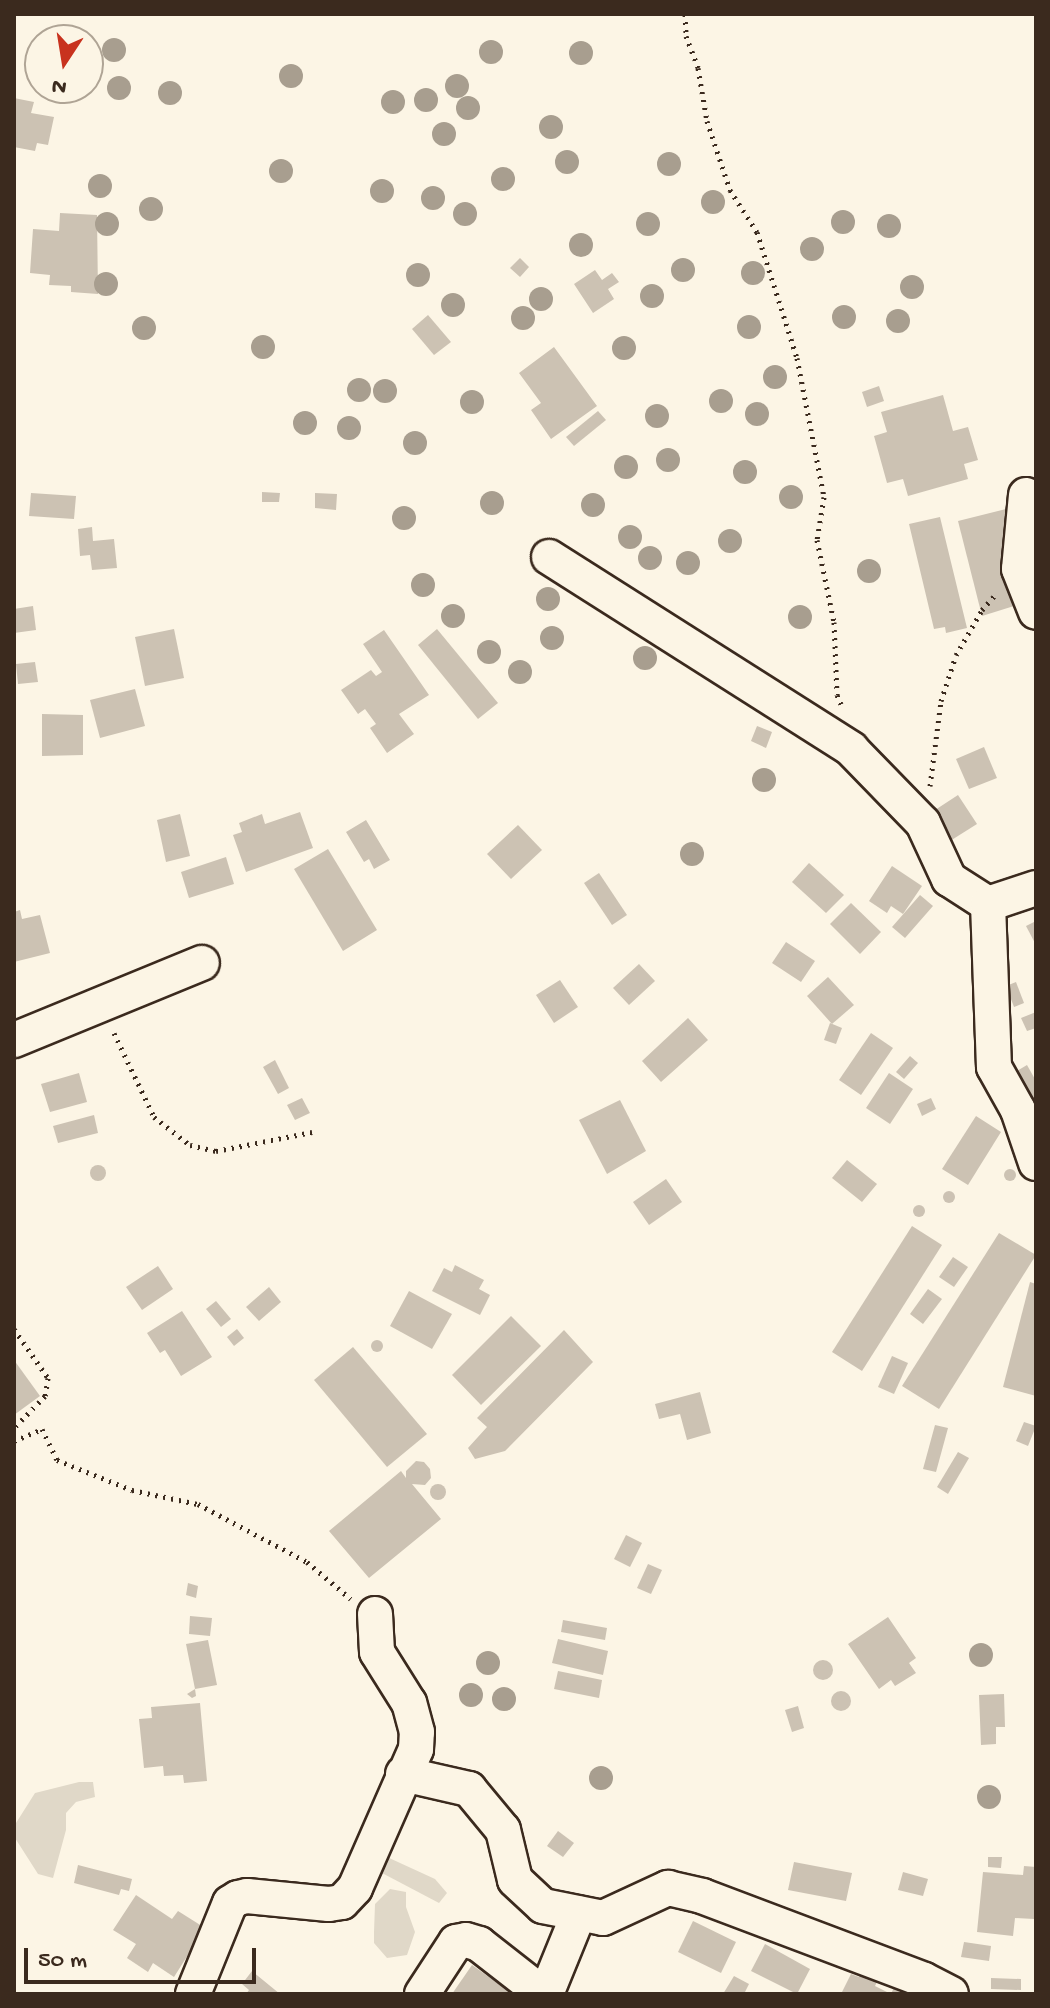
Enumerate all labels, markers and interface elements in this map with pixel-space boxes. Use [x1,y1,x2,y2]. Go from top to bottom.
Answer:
north arrow [24,24,104,104]
text: N [50,71,69,100]
scale bar [28,1932,260,1982]
text: 50 m [38,1947,87,1976]

